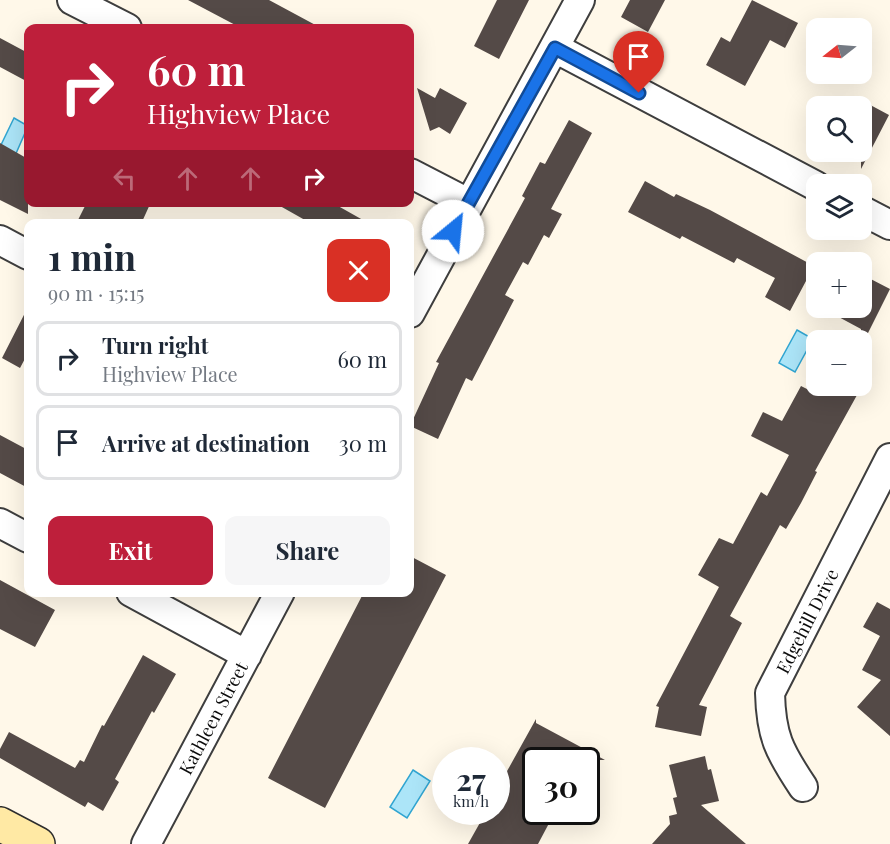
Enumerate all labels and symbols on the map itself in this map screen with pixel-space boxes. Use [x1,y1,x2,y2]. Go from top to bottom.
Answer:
north arrow [806,18,872,84]
pin [613,31,664,93]
position arrow [421,199,485,263]
street label: Edgehill Drive [770,565,844,677]
street label: Kathleen Street [173,657,253,779]
speed limit sign: 30 [522,747,600,825]

